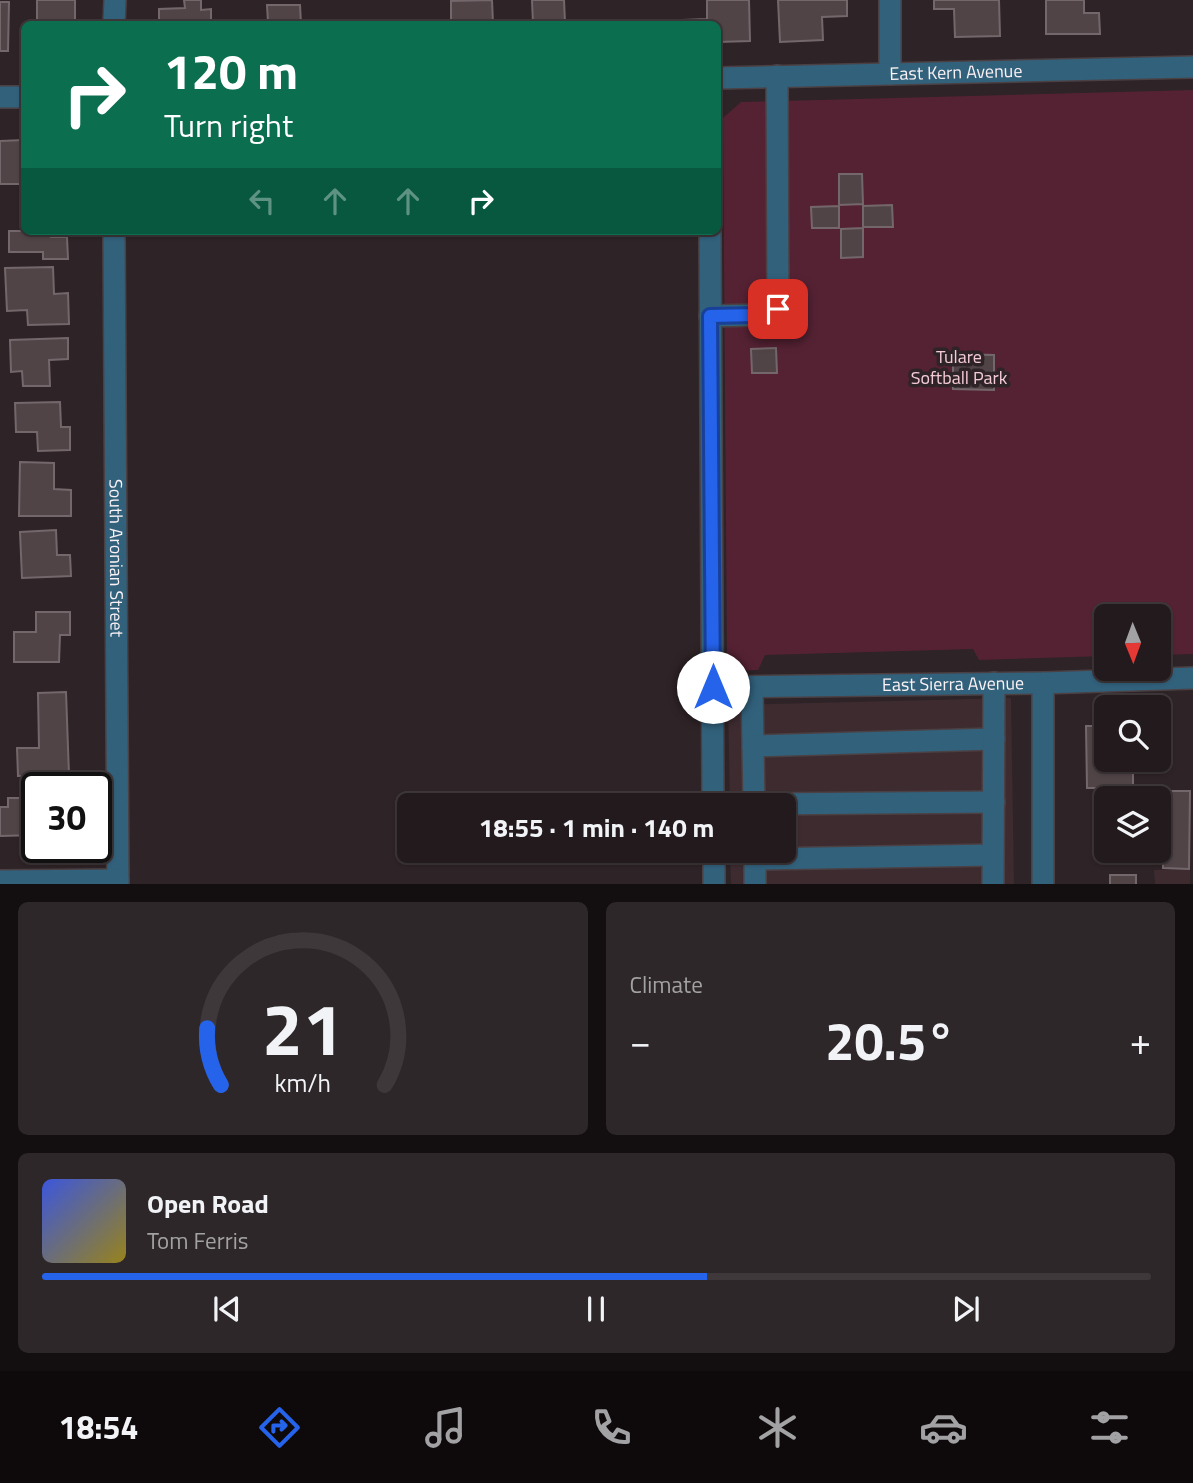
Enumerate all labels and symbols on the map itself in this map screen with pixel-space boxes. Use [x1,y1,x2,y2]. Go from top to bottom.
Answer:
street label: East Kern Avenue [889,57,1023,87]
pin [748,279,808,339]
park label: Tulare Softball Park [911,343,1008,391]
street label: South Aronian Street [103,479,130,638]
north arrow [1094,604,1171,681]
position arrow [676,650,750,724]
street label: East Sierra Avenue [882,669,1024,698]
speed limit sign: 30 [21,772,112,863]

